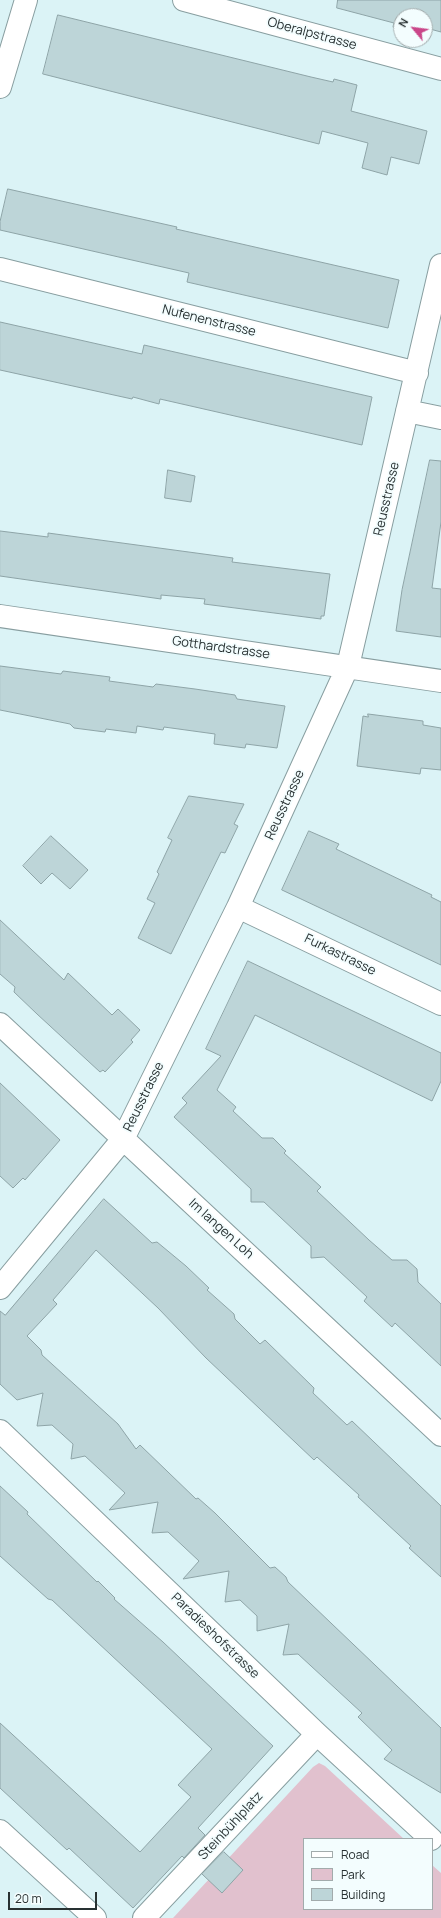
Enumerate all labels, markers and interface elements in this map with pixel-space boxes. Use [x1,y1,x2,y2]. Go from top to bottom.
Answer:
north arrow [393,8,433,48]
street label: Oberalpstrasse [266,15,358,53]
text: N [394,15,411,30]
street label: Nufenenstrasse [160,302,258,340]
street label: Reusstrasse [371,461,403,537]
street label: Gotthardstrasse [171,633,271,663]
street label: Reusstrasse [262,768,308,842]
street label: Furkastrasse [302,931,378,979]
street label: Reusstrasse [120,1060,168,1134]
street label: Im langen Loh [185,1196,257,1262]
street label: Paradieshofstrasse [168,1590,262,1682]
street label: Steinbühlplatz [195,1789,267,1863]
legend [303,1838,433,1910]
text: Road [341,1846,369,1863]
text: Park [341,1866,365,1883]
scale bar [10,1884,99,1910]
text: Building [341,1886,385,1903]
text: 20 m [15,1890,42,1907]

